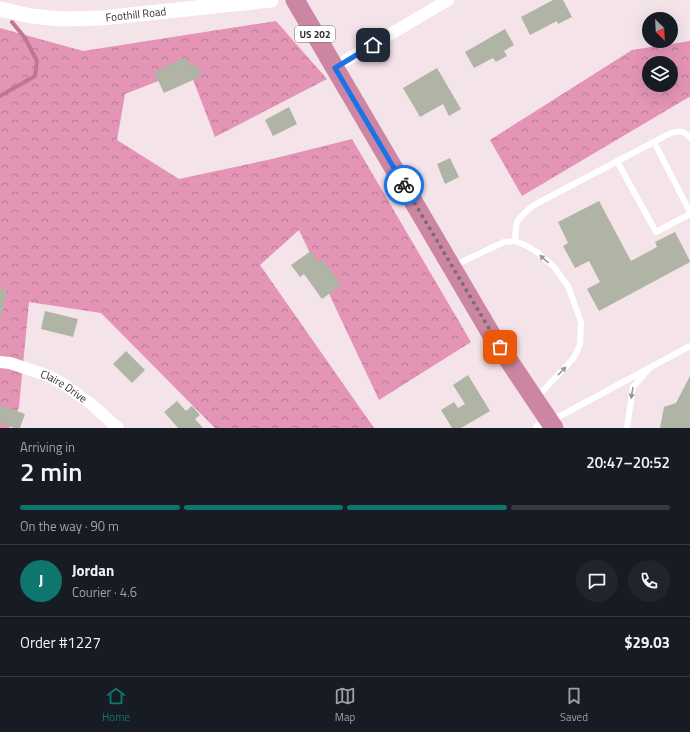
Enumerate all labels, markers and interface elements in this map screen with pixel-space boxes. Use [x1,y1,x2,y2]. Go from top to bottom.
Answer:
street label: Foothill Road [105,3,167,25]
north arrow [642,12,678,48]
map controls [642,12,678,92]
road number: US 202 [295,26,335,42]
pin [356,28,390,62]
icon: home [362,34,384,56]
button: layers [642,56,678,92]
courier [384,165,424,205]
icon: bike [393,174,415,196]
one-way arrow [539,254,550,263]
pin [483,330,517,364]
icon: bag [489,336,511,358]
street label: Claire Drive [39,366,91,407]
one-way arrow [557,366,566,376]
one-way arrow [629,387,635,399]
text: Arriving in [20,437,75,457]
text: 20:47–20:52 [586,451,670,474]
text: 2 min [20,452,83,491]
text: On the way · 90 m [20,516,119,536]
text: Jordan [72,559,114,582]
button: chat [576,560,618,602]
button: phone [628,560,670,602]
text: J [39,569,43,592]
text: Courier · 4.6 [72,582,137,602]
text: Order #1227 [20,631,101,654]
text: $29.03 [624,631,670,654]
tab: Home [102,685,130,725]
tab: Map [334,685,356,725]
tab: Saved [560,685,588,725]

